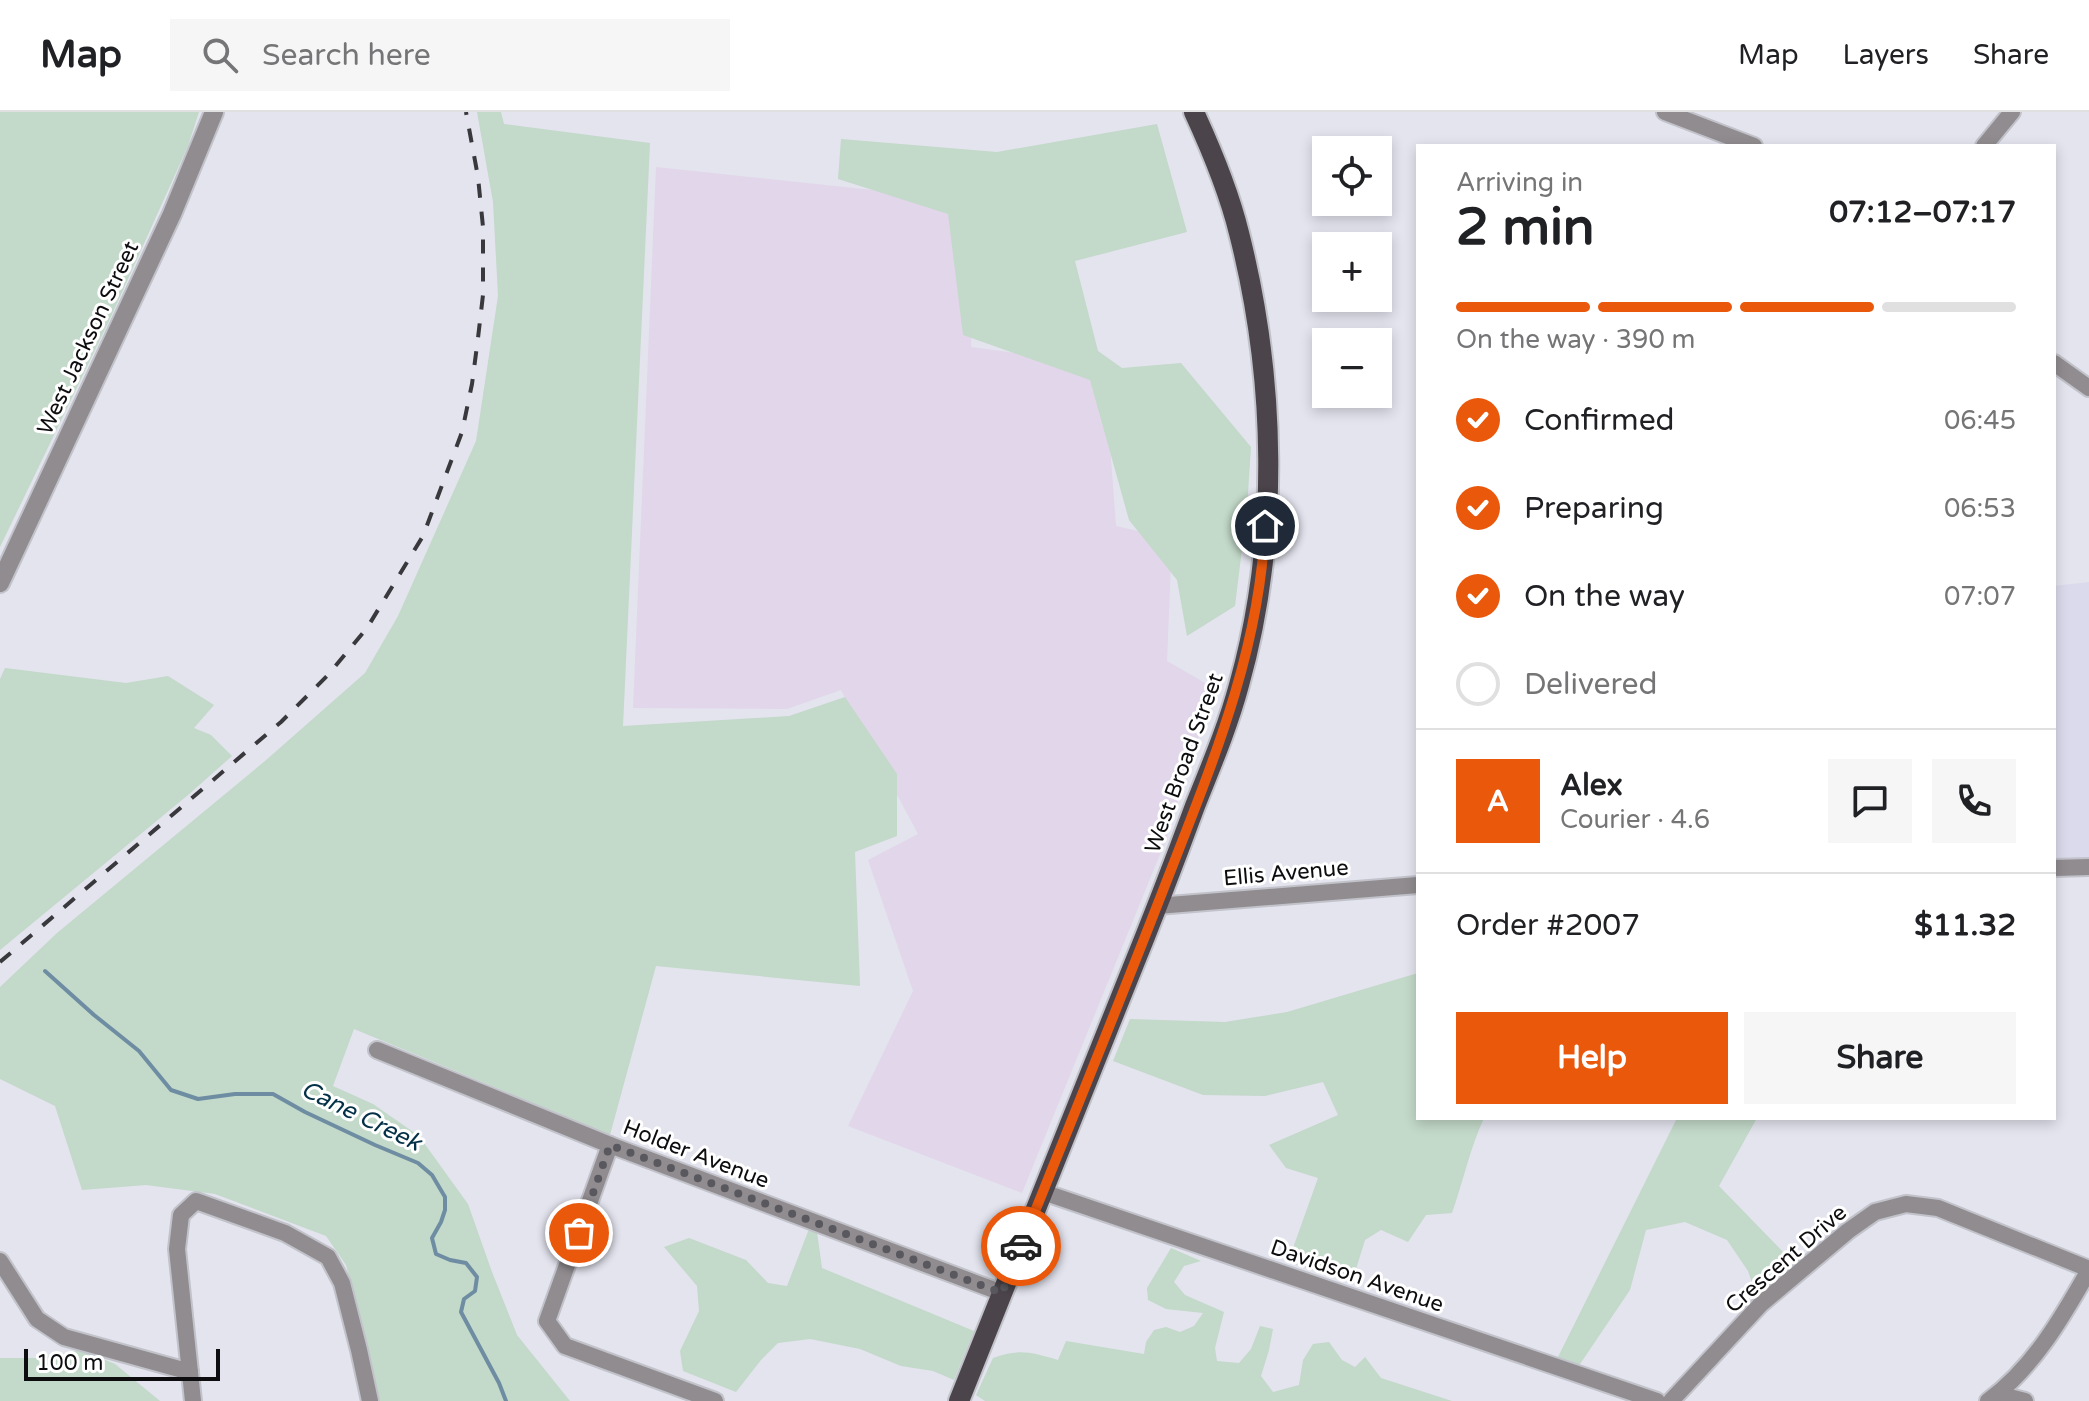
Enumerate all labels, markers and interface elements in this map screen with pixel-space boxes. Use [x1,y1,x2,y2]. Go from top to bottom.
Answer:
search box [170,19,730,91]
text: Map [40,32,122,78]
icon: search [198,33,242,77]
text: Search here [262,37,431,74]
text: Map [1738,38,1799,72]
text: Layers [1843,38,1929,72]
text: Share [1973,38,2049,72]
map controls [1312,136,1392,408]
button: locate [1312,136,1392,216]
text: Arriving in [1456,167,1583,198]
text: 07:12–07:17 [1829,194,2016,231]
text: 2 min [1456,196,1595,259]
button: + [1312,232,1392,312]
street label: West Jackson Street [32,237,144,439]
text: On the way · 390 m [1456,324,1695,355]
button: − [1312,328,1392,408]
icon: check [1456,398,1500,442]
text: Confirmed [1524,402,1675,439]
text: 06:45 [1944,405,2016,436]
icon: check [1456,486,1500,530]
text: Preparing [1524,490,1664,527]
pin [1231,492,1299,560]
text: 06:53 [1944,493,2016,524]
icon: home [1243,504,1287,548]
icon: check [1456,574,1500,618]
text: On the way [1524,578,1685,615]
text: 07:07 [1944,581,2016,612]
text: Delivered [1524,666,1658,703]
street label: West Broad Street [1139,669,1229,857]
button: chat [1828,759,1912,843]
button: phone [1932,759,2016,843]
text: Alex [1560,767,1623,804]
text: A [1487,783,1509,820]
text: Courier · 4.6 [1560,804,1710,835]
street label: Ellis Avenue [1222,855,1350,891]
text: Order #2007 [1456,907,1640,944]
text: $11.32 [1914,907,2016,944]
button: Help [1456,1012,1728,1104]
button: Share [1744,1012,2016,1104]
water label: Cane Creek [296,1074,428,1158]
street label: Holder Avenue [619,1114,773,1194]
pin [545,1199,613,1267]
street label: Crescent Drive [1720,1199,1852,1319]
courier [981,1206,1061,1286]
icon: bag [557,1211,601,1255]
icon: car [999,1224,1043,1268]
street label: Davidson Avenue [1267,1234,1447,1318]
scale bar [24,1345,220,1381]
text: 100 m [36,1350,103,1376]

